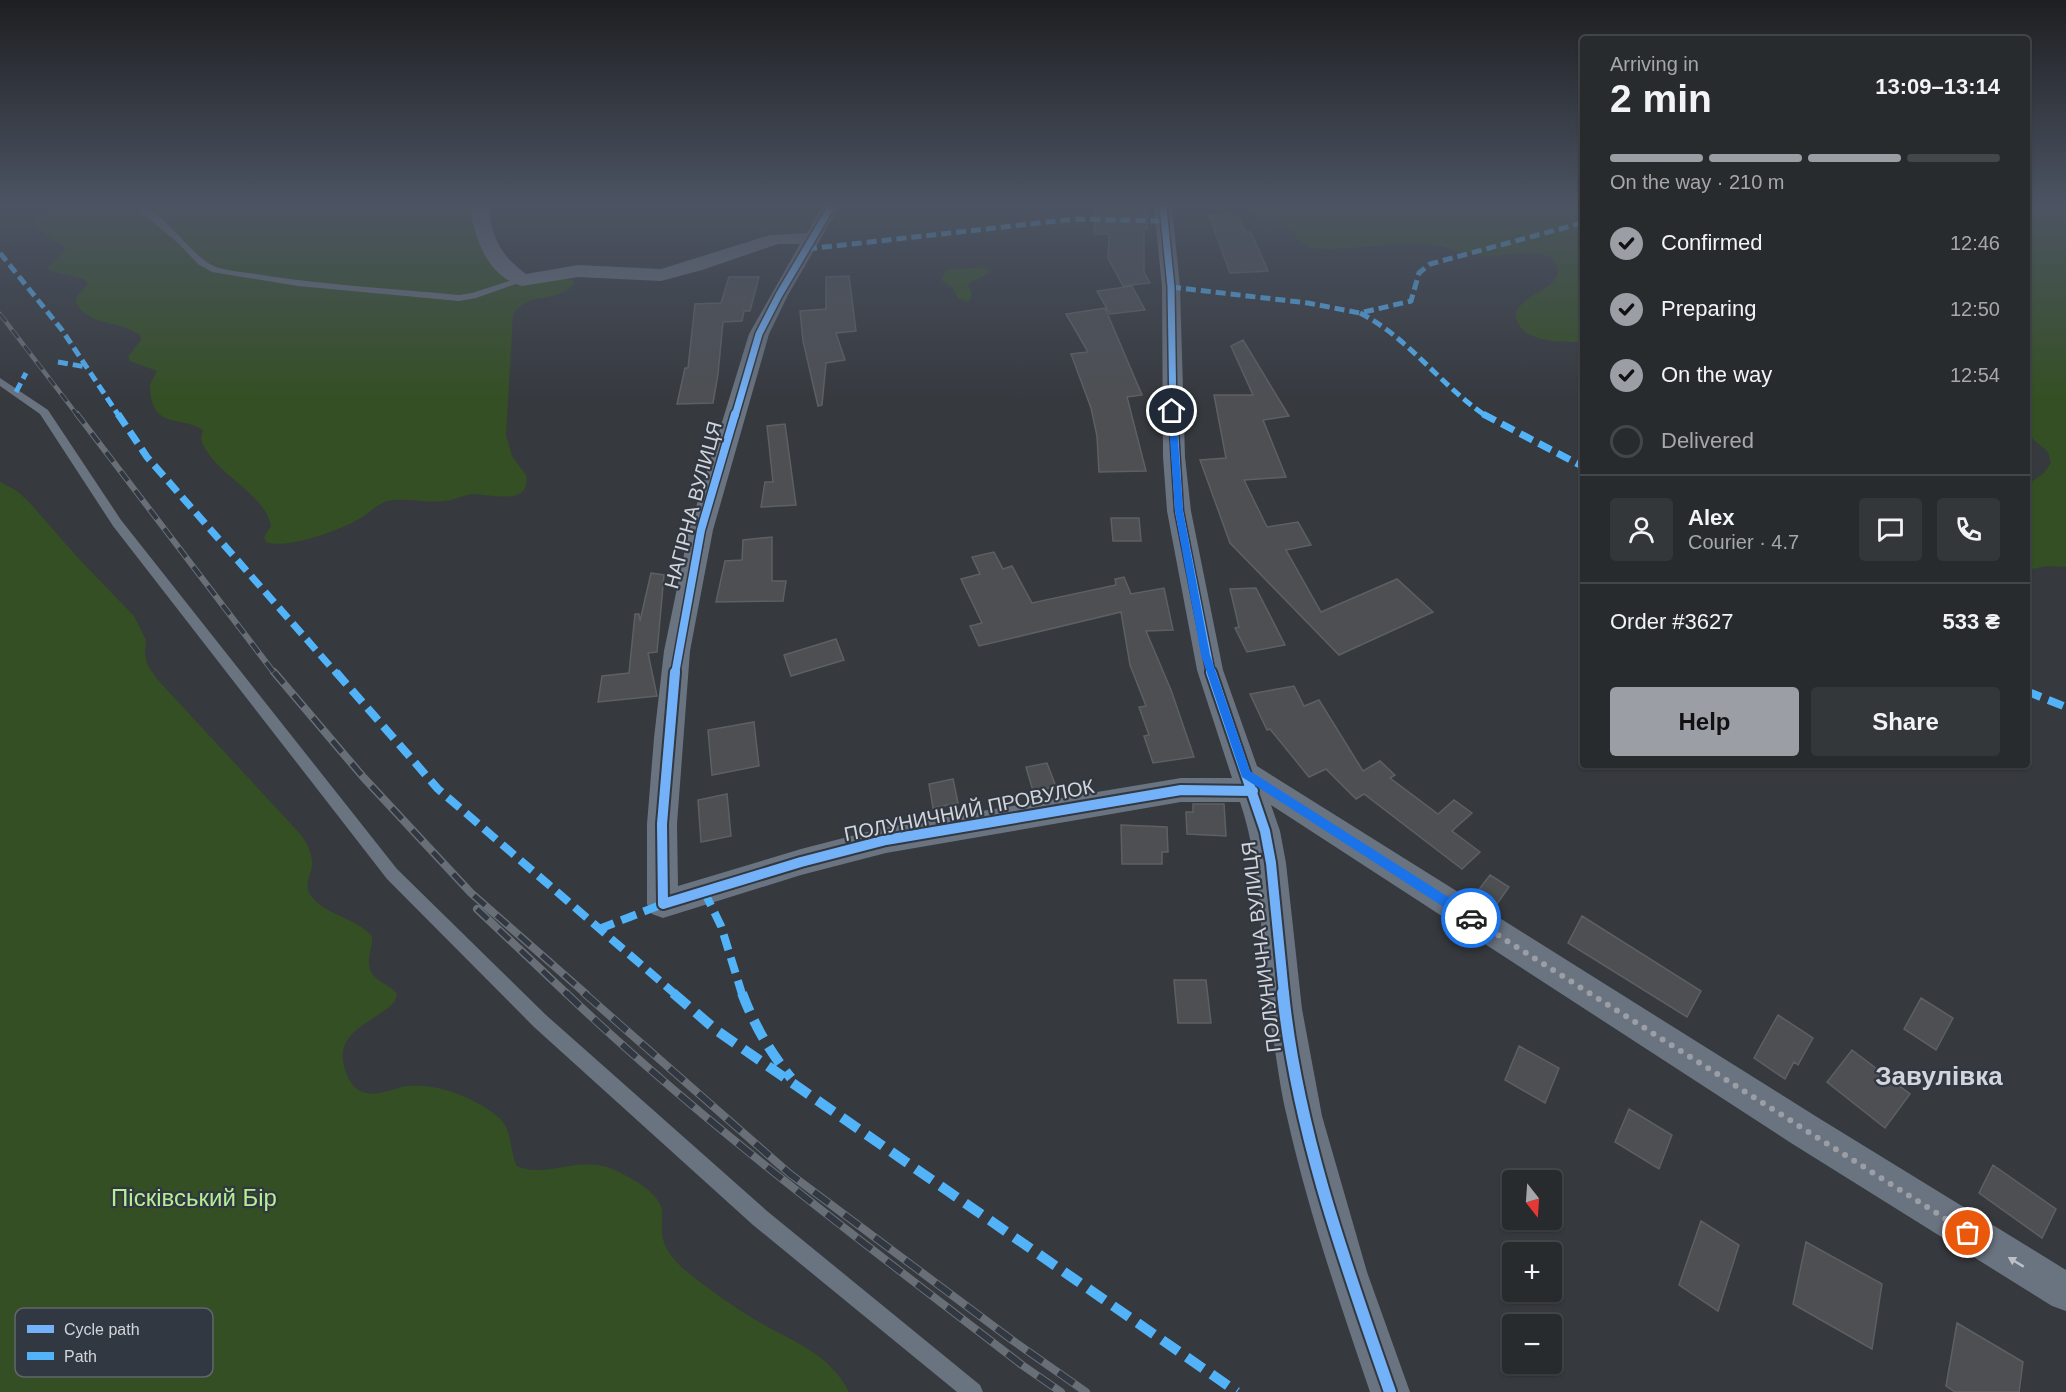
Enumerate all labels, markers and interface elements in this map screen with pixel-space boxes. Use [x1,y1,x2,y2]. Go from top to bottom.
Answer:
text: Arriving in [1610,53,1699,75]
text: 13:09–13:14 [1875,74,2000,99]
text: 2 min [1610,77,1712,120]
text: On the way · 210 m [1610,171,1785,193]
icon: check [1610,227,1643,260]
text: Confirmed [1661,230,1762,255]
text: 12:46 [1950,232,2000,254]
icon: check [1610,293,1643,326]
text: Preparing [1661,296,1756,321]
text: 12:50 [1950,298,2000,320]
icon: check [1610,359,1643,392]
text: On the way [1661,362,1772,387]
text: 12:54 [1950,364,2000,386]
pin [1146,385,1197,436]
icon: home [1155,394,1188,427]
street label: НАГІРНА ВУЛИЦЯ [660,419,726,591]
text: Delivered [1661,428,1754,453]
button: person [1610,498,1673,561]
button: chat [1859,498,1922,561]
button: phone [1937,498,2000,561]
text: Alex [1688,505,1734,530]
text: Courier · 4.7 [1688,531,1799,553]
text: Order #3627 [1610,609,1734,634]
text: 533 ₴ [1943,609,2000,634]
button: Help [1610,687,1799,756]
button: Share [1811,687,2000,756]
street label: ПОЛУНИЧНИЙ ПРОВУЛОК [842,774,1096,845]
street label: ПОЛУНИЧНА ВУЛИЦЯ [1237,840,1285,1054]
courier [1441,888,1501,948]
icon: car [1455,902,1488,935]
district label: Завулівка [1875,1061,2003,1091]
north arrow [1502,1170,1562,1230]
map controls [1502,1170,1562,1374]
park label: Пісківський Бір [111,1184,277,1211]
pin [1942,1207,1993,1258]
icon: bag [1951,1216,1984,1249]
button: + [1502,1242,1562,1302]
one-way arrow [2008,1256,2024,1267]
legend [15,1308,213,1377]
button: − [1502,1314,1562,1374]
text: Cycle path [64,1321,140,1338]
text: Path [64,1348,97,1365]

